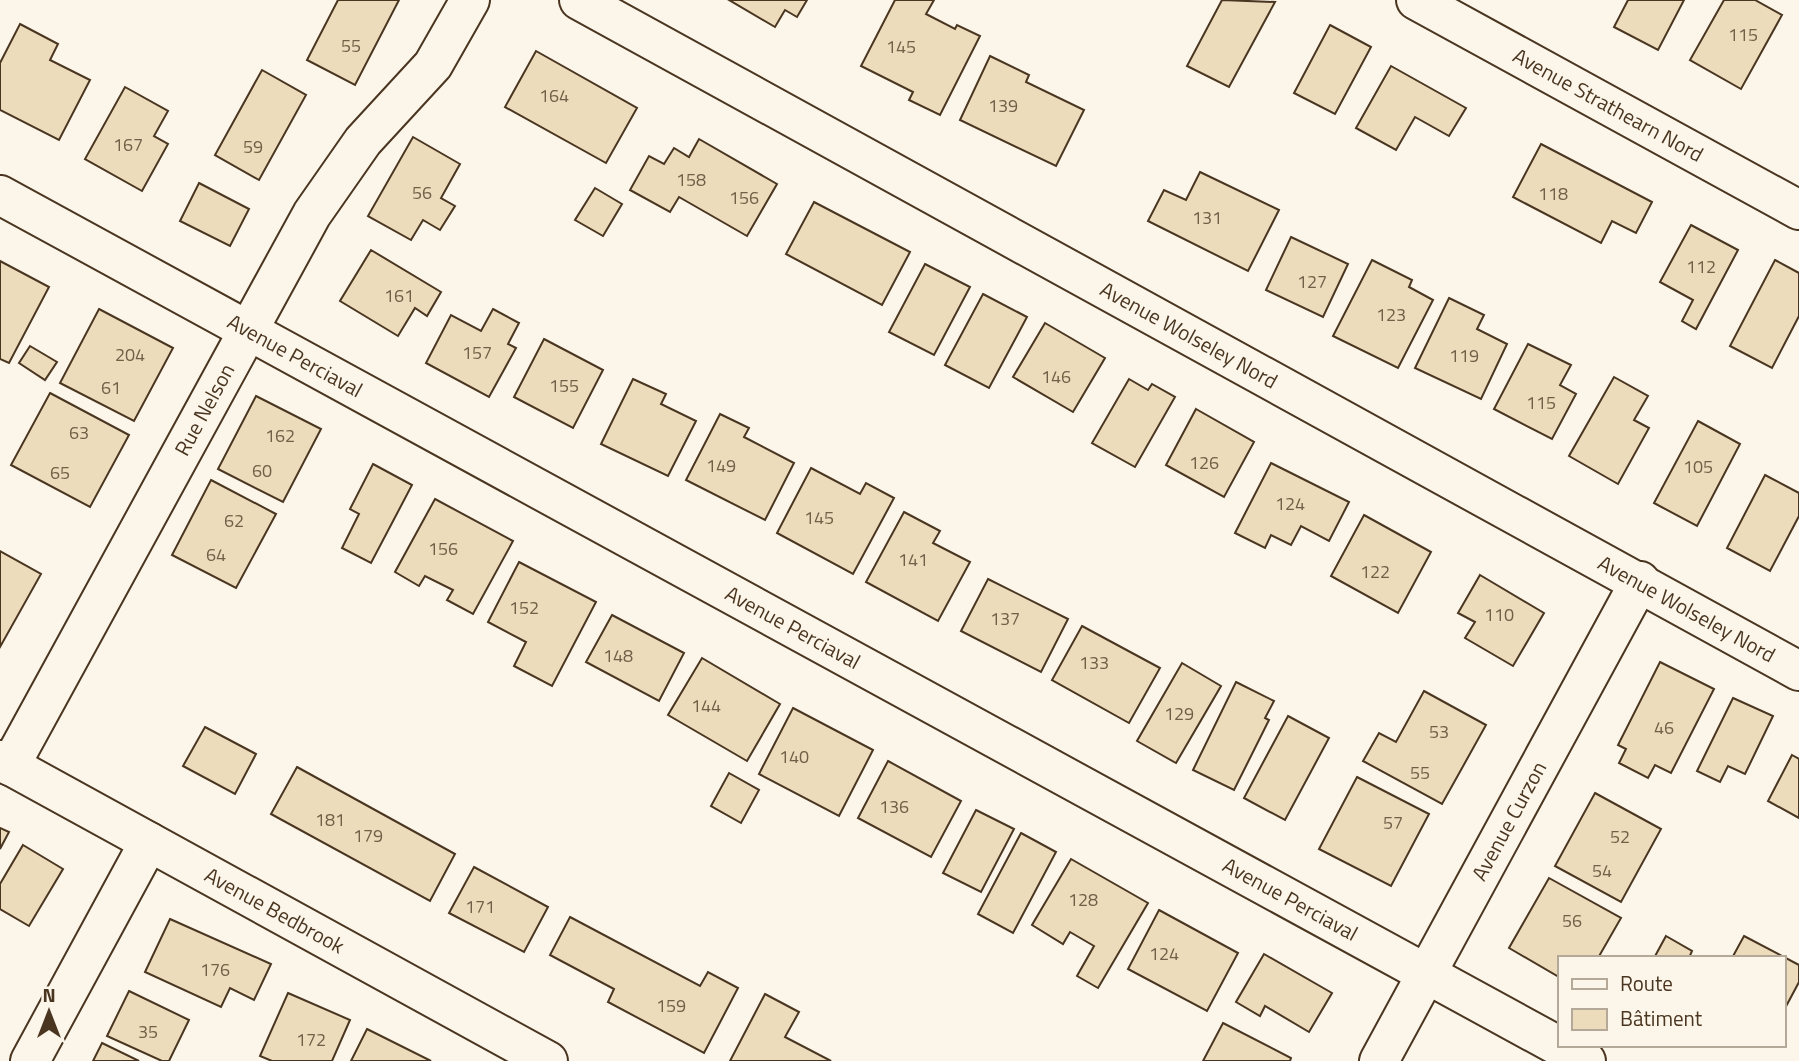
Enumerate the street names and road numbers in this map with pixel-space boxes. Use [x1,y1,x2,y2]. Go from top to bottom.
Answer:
street label: Avenue Strathearn Nord [1507,39,1710,170]
street label: Avenue Wolseley Nord [1095,273,1284,396]
street label: Avenue Perciaval [222,305,369,405]
street label: Rue Nelson [166,357,242,461]
street label: Avenue Wolseley Nord [1592,546,1782,670]
street label: Avenue Perciaval [720,577,866,677]
street label: Avenue Curzon [1463,755,1554,886]
street label: Avenue Perciaval [1217,849,1364,949]
street label: Avenue Bedbrook [199,858,351,961]

